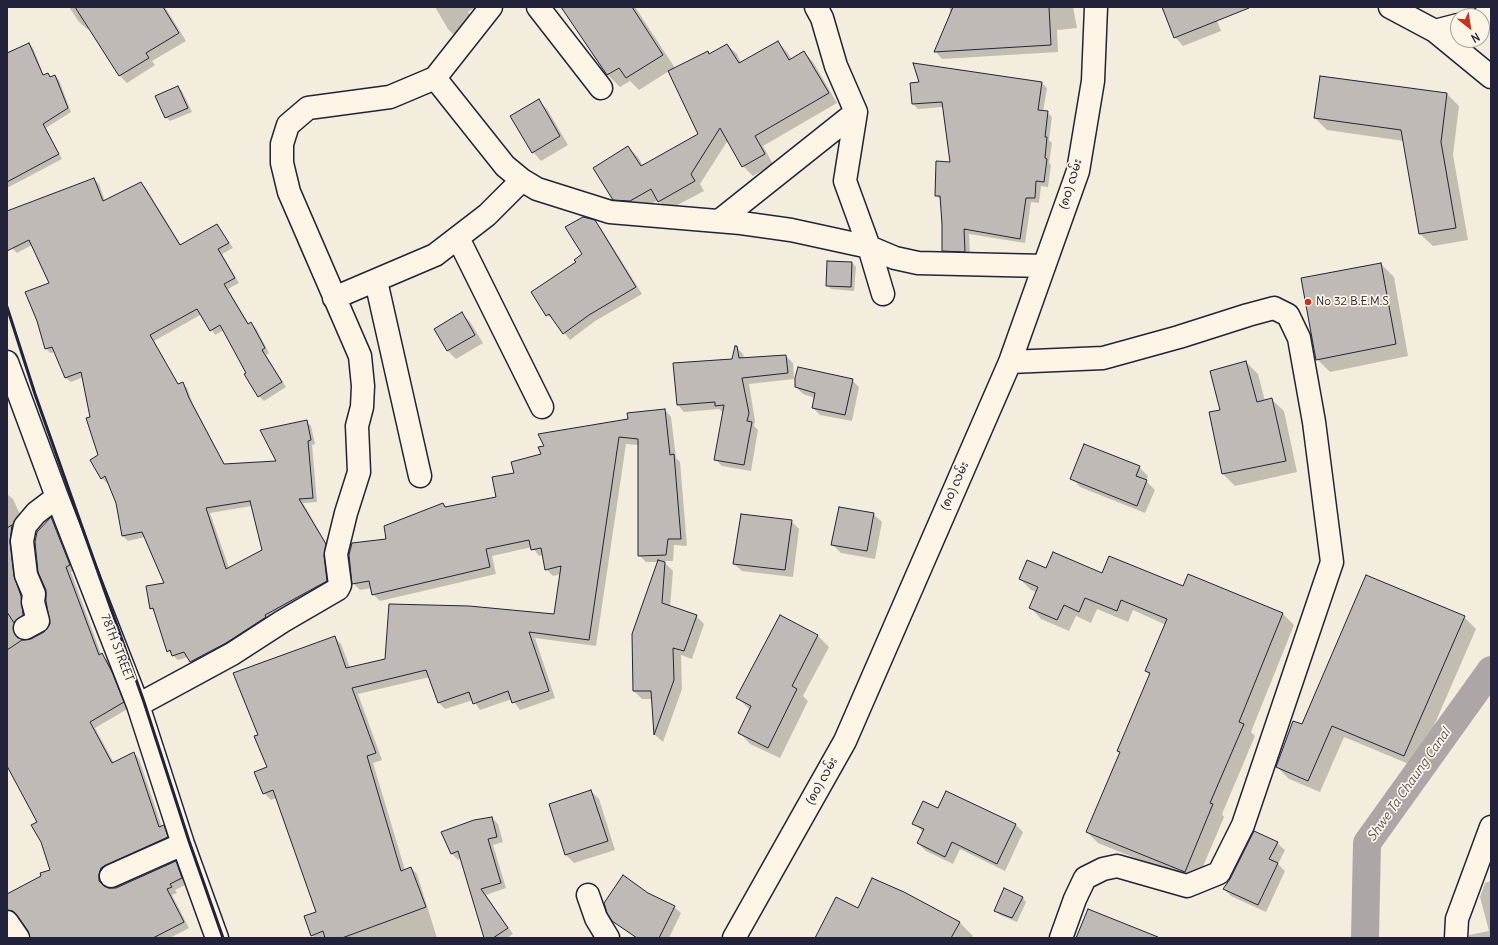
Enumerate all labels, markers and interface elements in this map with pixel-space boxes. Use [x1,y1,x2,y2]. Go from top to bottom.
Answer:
north arrow [1450,8,1490,48]
text: N [1469,30,1482,45]
street label: (၈၀) လမ်း [1057,157,1085,211]
place label: No 32 B.E.M.S [1316,295,1389,309]
marker: No 32 B.E.M.S [1303,297,1313,307]
street label: (၈၀) လမ်း [938,460,972,512]
street label: 78TH STREET [98,612,136,684]
water label: Shwe Ta Chaung Canal [1364,726,1454,844]
street label: (၈၀) လမ်း [803,755,841,807]

